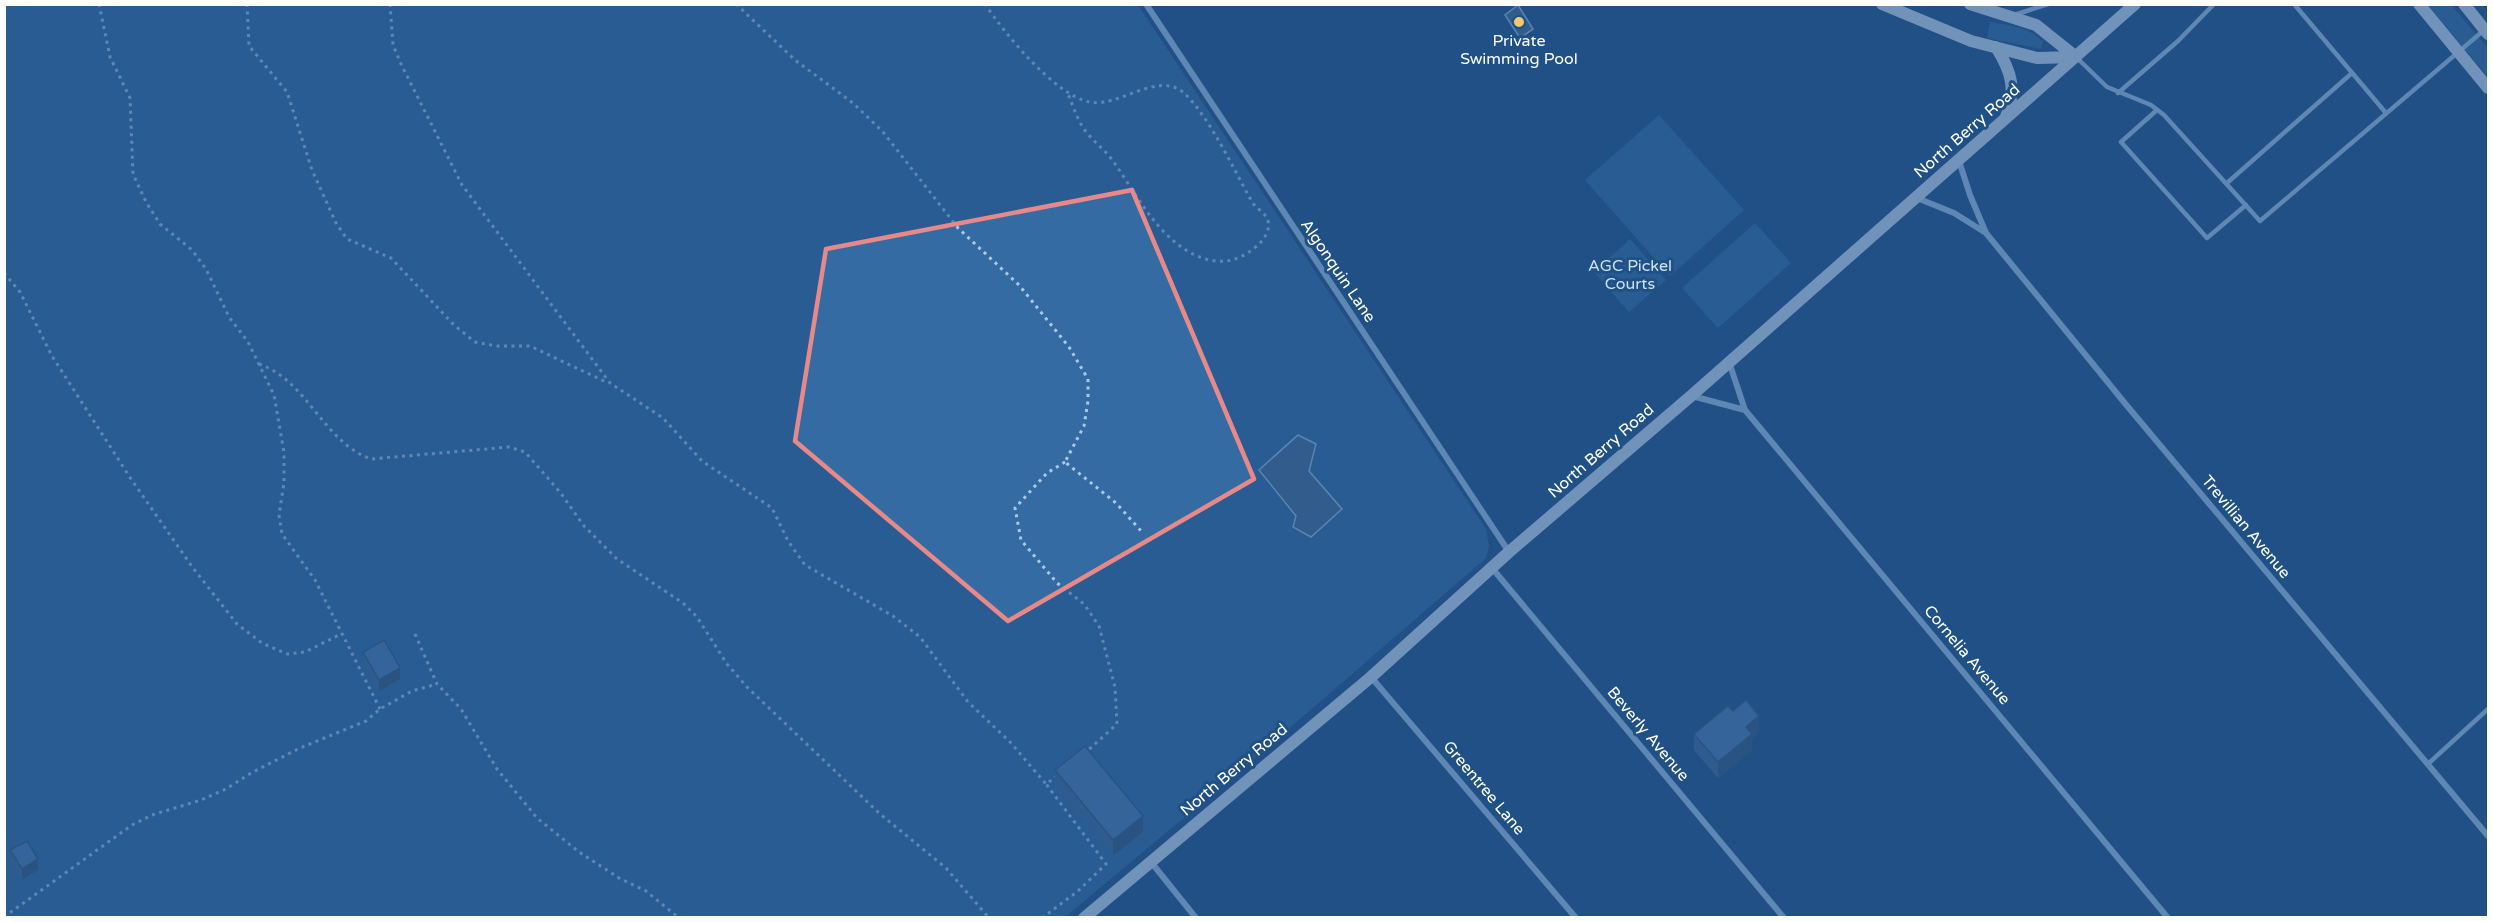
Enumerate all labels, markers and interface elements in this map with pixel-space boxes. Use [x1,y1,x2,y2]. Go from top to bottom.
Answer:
marker: Private Swimming Pool [1512,15,1526,29]
place label: Private Swimming Pool [1460,31,1578,69]
street label: North Berry Road [1910,80,2024,182]
street label: Algonquin Lane [1296,216,1380,326]
park label: AGC Pickel Courts [1588,256,1672,294]
street label: North Berry Road [1544,400,1658,502]
street label: Trevillian Avenue [2197,471,2295,583]
street label: Cornelia Avenue [1920,601,2014,709]
street label: Beverly Avenue [1603,683,1693,785]
street label: North Berry Road [1176,719,1292,821]
street label: Greentree Lane [1439,737,1529,839]

